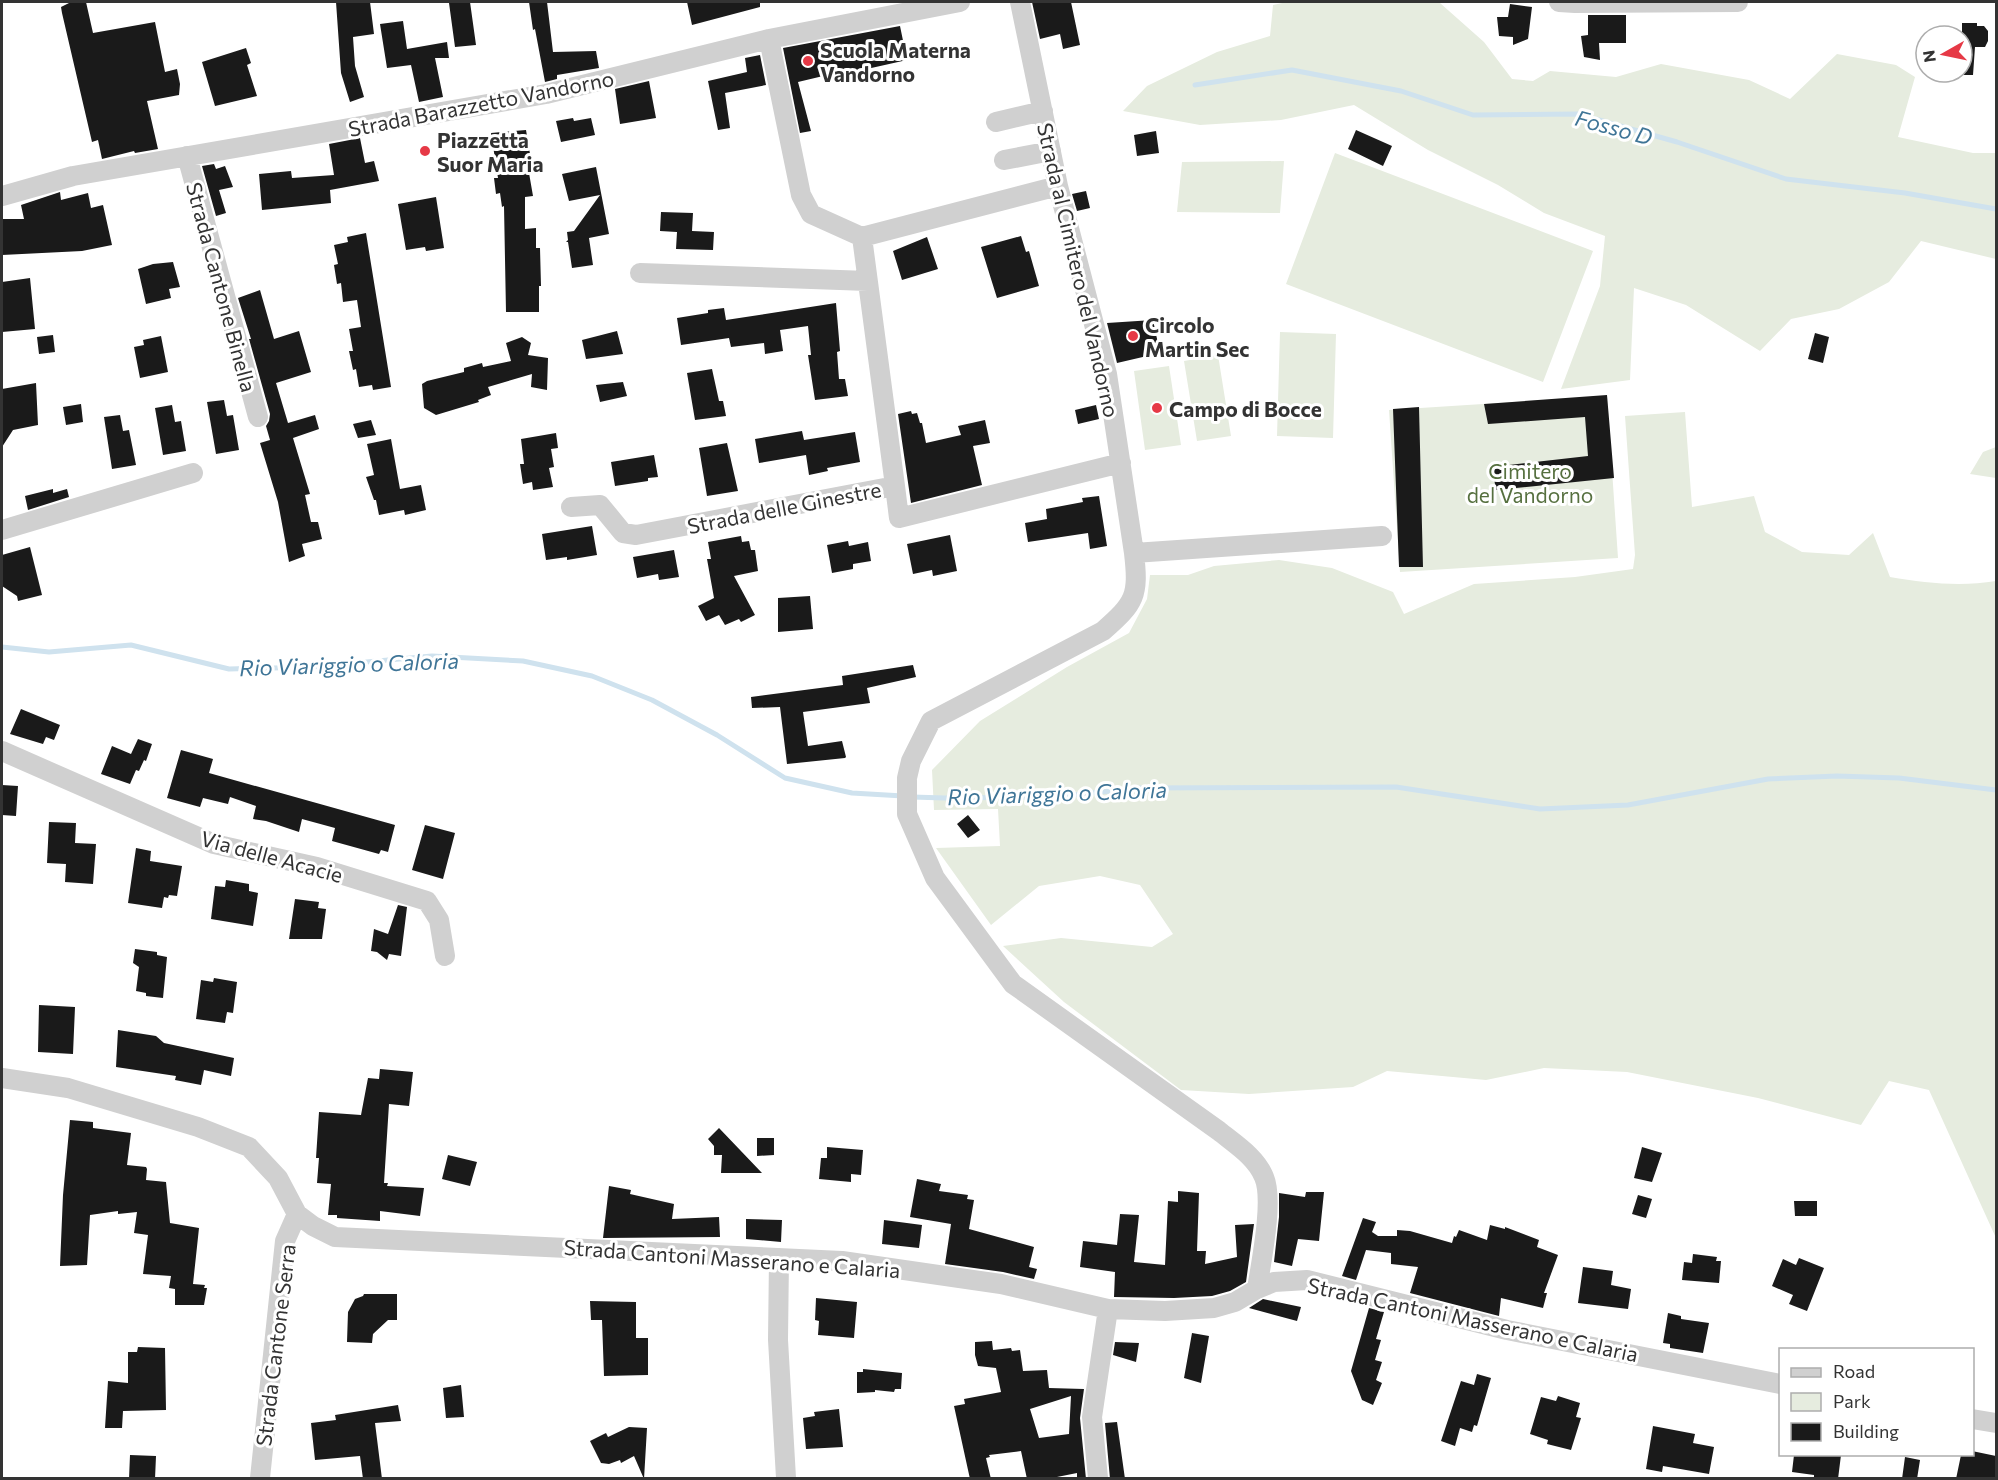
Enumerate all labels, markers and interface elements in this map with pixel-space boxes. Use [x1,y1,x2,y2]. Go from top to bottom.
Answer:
north arrow [1914,24,1974,84]
place label: Scuola Materna Vandorno [820,37,971,86]
text: N [1918,49,1939,64]
marker: Scuola Materna Vandorno [801,54,815,68]
street label: Strada Barazzetto Vandorno [346,65,616,141]
water label: Fosso D [1573,104,1655,150]
street label: Strada al Cimitero del Vandorno [1033,120,1125,420]
place label: Piazzetta Suor Maria [437,127,543,176]
marker: Piazzetta Suor Maria [418,144,432,158]
street label: Strada Cantone Binella [182,179,262,395]
place label: Circolo Martin Sec [1145,312,1249,361]
marker: Circolo Martin Sec [1126,329,1140,343]
place label: Campo di Bocce [1169,396,1322,421]
marker: Campo di Bocce [1150,401,1164,415]
park label: Cimitero del Vandorno [1467,458,1593,507]
street label: Strada delle Ginestre [685,476,883,538]
water label: Rio Viariggio o Caloria [239,647,459,681]
water label: Rio Viariggio o Caloria [947,776,1167,810]
street label: Via delle Acacie [198,825,346,887]
street label: Strada Cantoni Masserano e Calaria [563,1234,901,1282]
street label: Strada Cantone Serra [250,1242,300,1448]
street label: Strada Cantoni Masserano e Calaria [1305,1272,1641,1366]
legend [1779,1348,1974,1456]
text: Road [1833,1360,1875,1382]
text: Park [1833,1390,1871,1412]
text: Building [1833,1420,1899,1442]

